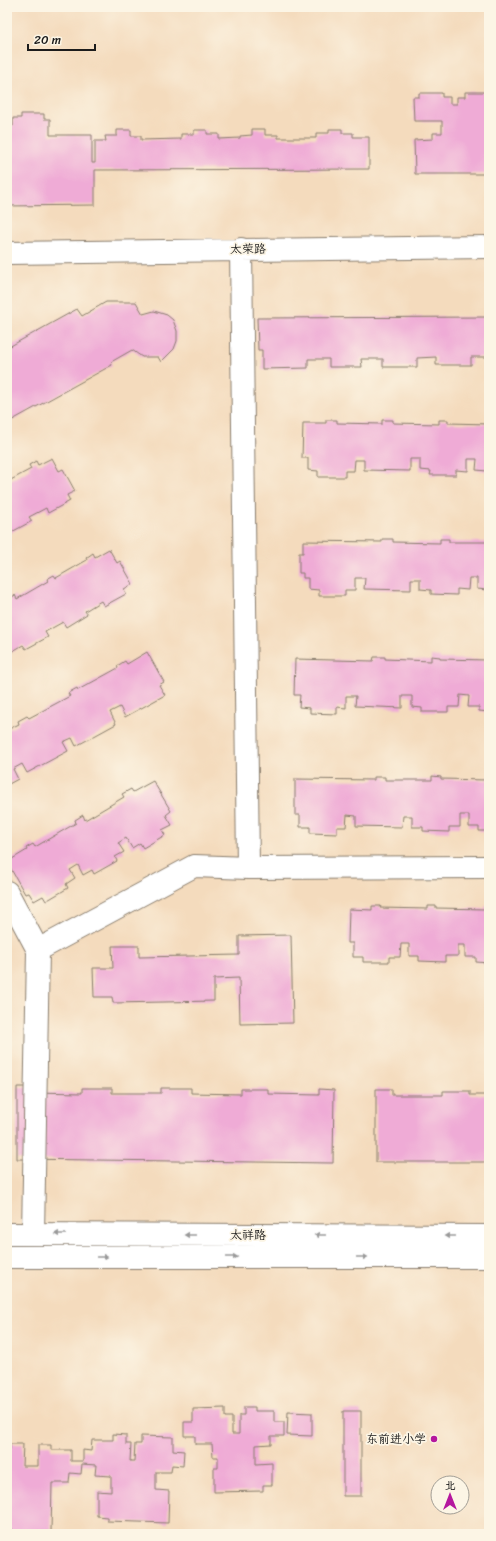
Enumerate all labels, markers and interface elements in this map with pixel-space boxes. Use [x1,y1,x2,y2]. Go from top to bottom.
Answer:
scale bar [28,26,95,52]
text: 20 m [34,29,61,51]
street label: 太荣路 [230,238,266,260]
street label: 太祥路 [230,1224,266,1246]
one-way arrow [53,1231,66,1237]
one-way arrow [183,1232,196,1238]
one-way arrow [313,1232,326,1238]
one-way arrow [443,1233,456,1239]
one-way arrow [96,1254,109,1260]
one-way arrow [226,1254,239,1260]
one-way arrow [356,1254,369,1260]
place label: 东前进小学 [366,1428,426,1450]
marker: 东前进小学 [429,1434,439,1444]
north arrow [430,1475,470,1515]
text: 北 [445,1476,456,1495]

